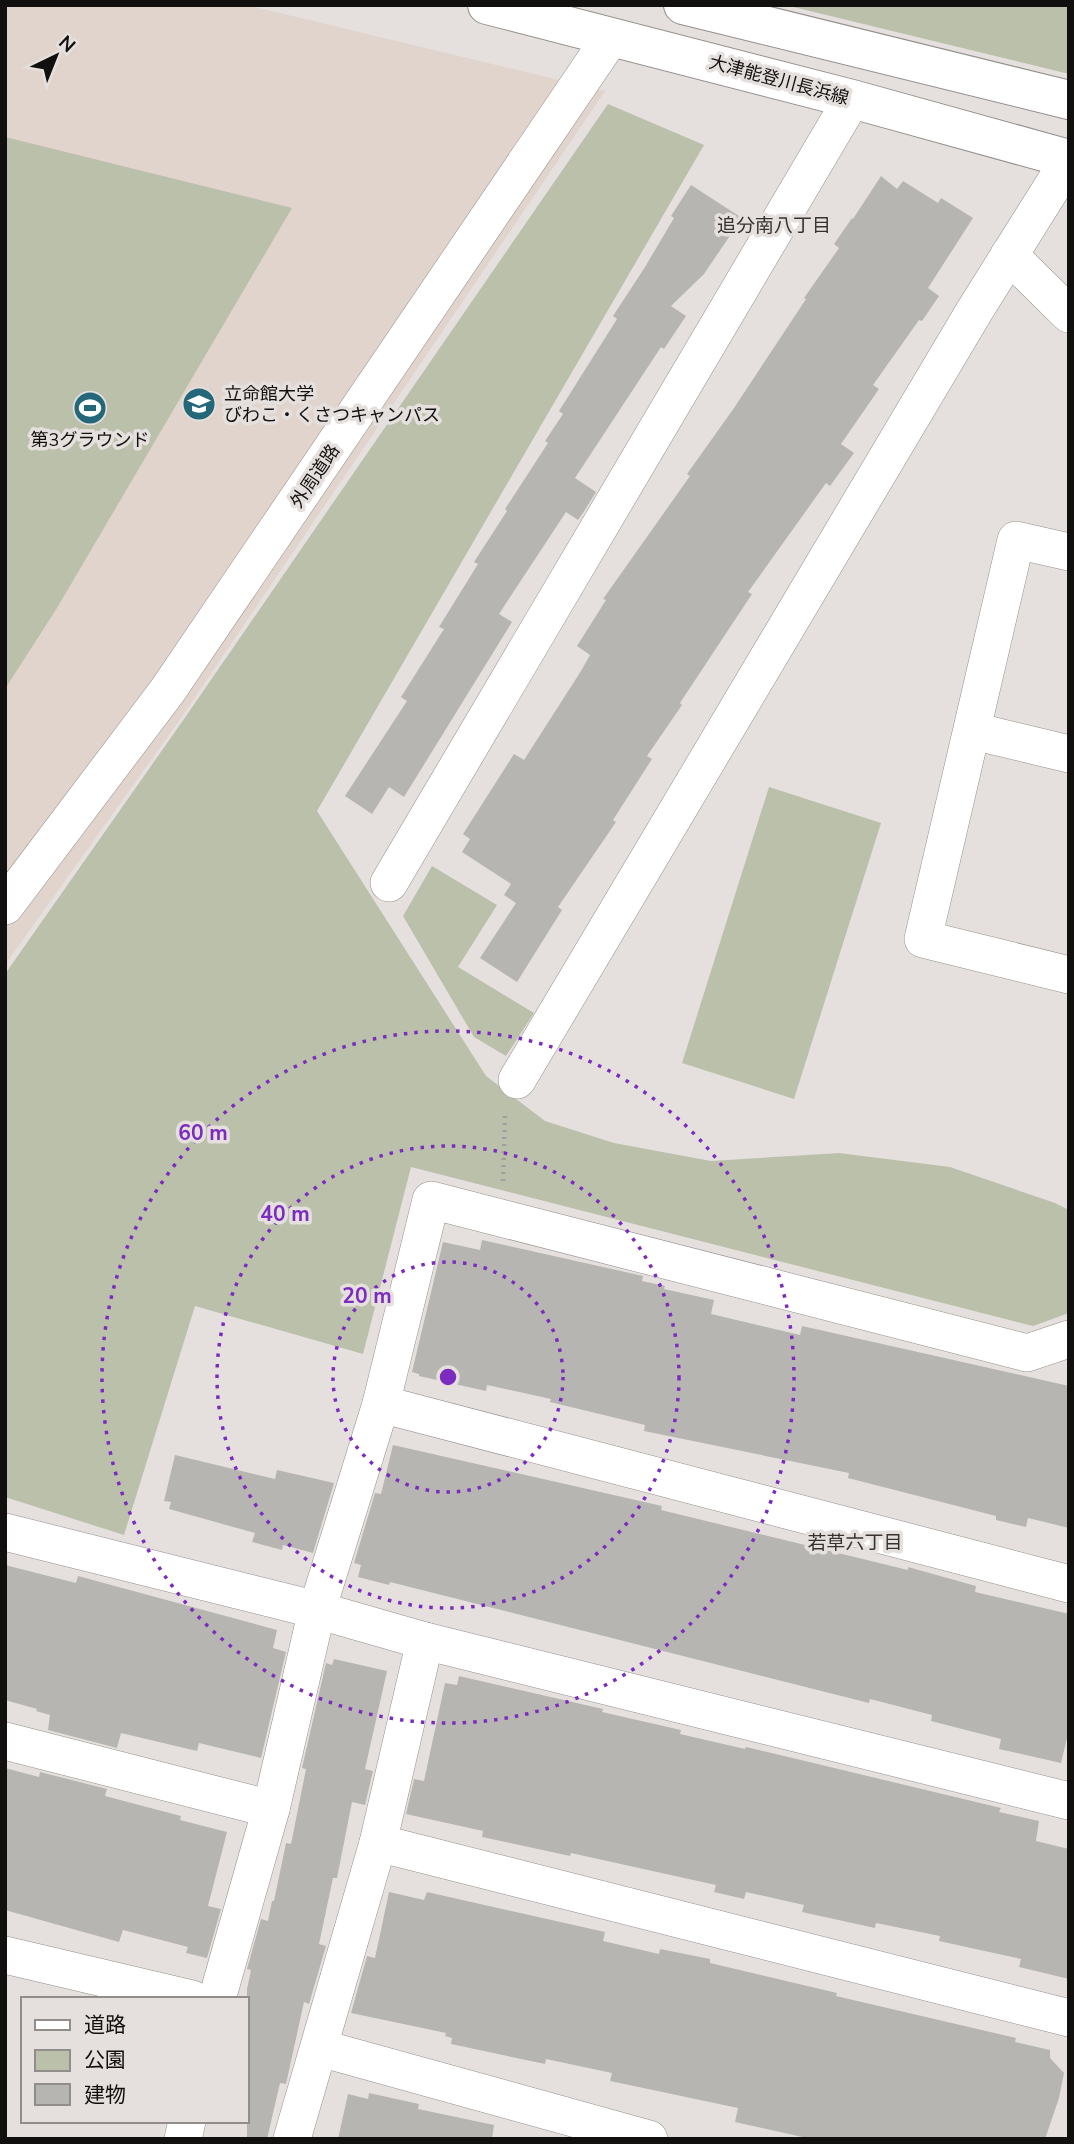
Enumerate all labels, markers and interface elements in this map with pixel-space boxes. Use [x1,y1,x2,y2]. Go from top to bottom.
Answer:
north arrow [21,21,91,91]
text: N [53,30,81,59]
street label: 大津能登川長浜線 [706,50,852,110]
district label: 追分南八丁目 [717,213,831,239]
place label: 立命館大学 びわこ・くさつキャンパス [224,382,440,427]
school or university icon: 立命館大学 びわこ・くさつキャンパス [180,385,218,423]
sports icon: 第3グラウンド [71,389,109,427]
place label: 第3グラウンド [31,428,149,452]
street label: 外周道路 [285,439,345,513]
text: 60 m [178,1119,228,1147]
text: 40 m [260,1200,310,1228]
text: 20 m [342,1282,392,1310]
centre of rings [436,1365,460,1389]
district label: 若草六丁目 [807,1530,903,1556]
legend [21,1997,248,2123]
text: 道路 [84,2011,126,2039]
text: 公園 [84,2046,126,2074]
text: 建物 [84,2081,126,2109]

